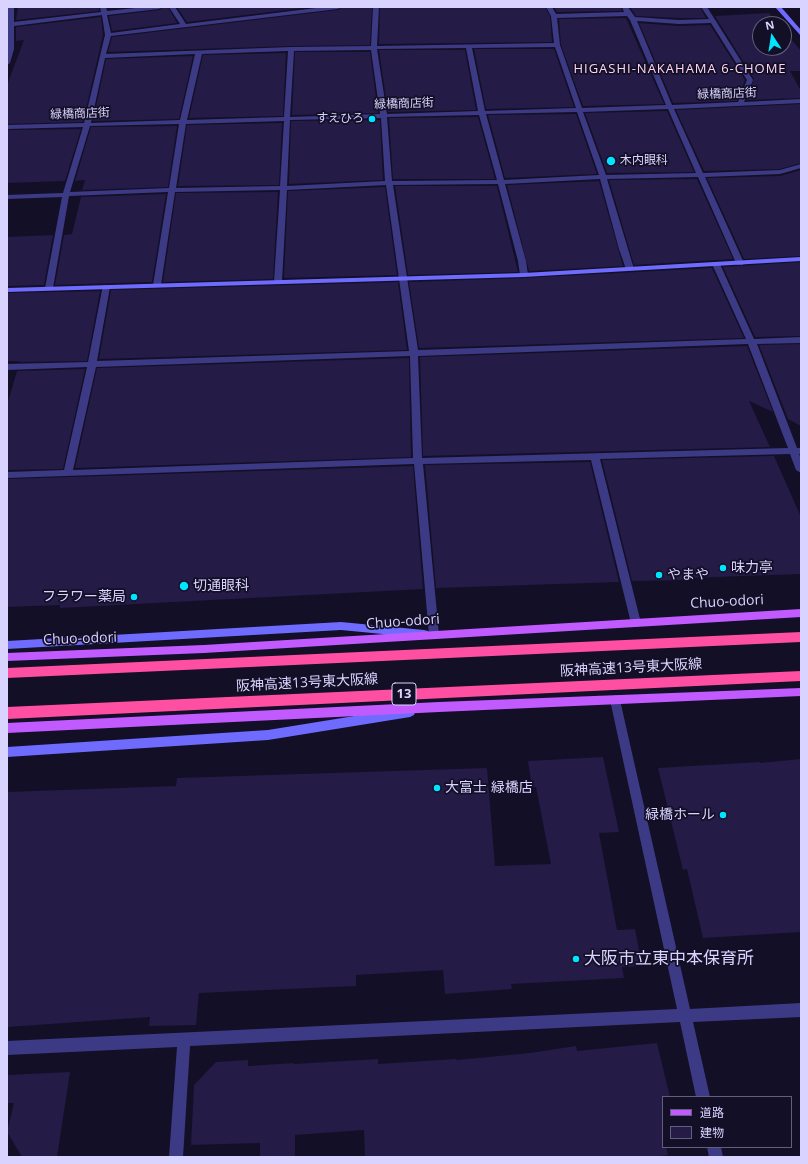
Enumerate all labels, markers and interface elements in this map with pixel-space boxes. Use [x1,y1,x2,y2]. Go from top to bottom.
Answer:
north arrow [752,16,792,56]
text: N [764,16,776,33]
district label: HIGASHI-NAKAHAMA 6-CHOME [573,61,787,77]
street label: 緑橋商店街 [697,86,757,102]
street label: 緑橋商店街 [374,96,434,112]
street label: 緑橋商店街 [50,106,110,122]
place label: すえひろ [316,112,364,126]
marker: すえひろ [367,114,377,124]
place label: 木内眼科 [620,154,668,168]
marker: 木内眼科 [605,155,617,167]
place label: 味力亭 [731,560,773,576]
marker: 味力亭 [718,563,728,573]
place label: やまや [667,567,709,583]
marker: やまや [654,570,664,580]
place label: 切通眼科 [193,578,249,594]
marker: 切通眼科 [178,580,190,592]
place label: フラワー薬局 [42,589,126,605]
marker: フラワー薬局 [129,592,139,602]
street label: Chuo-odori [690,592,764,612]
street label: Chuo-odori [366,611,440,633]
street label: Chuo-odori [43,629,117,649]
street label: 阪神高速13号東大阪線 [560,656,702,680]
street label: 阪神高速13号東大阪線 [236,671,378,695]
road number: 13 [392,683,416,705]
place label: 大富士 緑橋店 [445,780,533,796]
marker: 大富士 緑橋店 [432,783,442,793]
place label: 緑橋ホール [645,807,715,823]
marker: 緑橋ホール [718,810,728,820]
place label: 大阪市立東中本保育所 [584,949,754,969]
marker: 大阪市立東中本保育所 [571,954,581,964]
legend [662,1096,792,1148]
text: 道路 [700,1104,724,1121]
text: 建物 [700,1124,724,1141]

